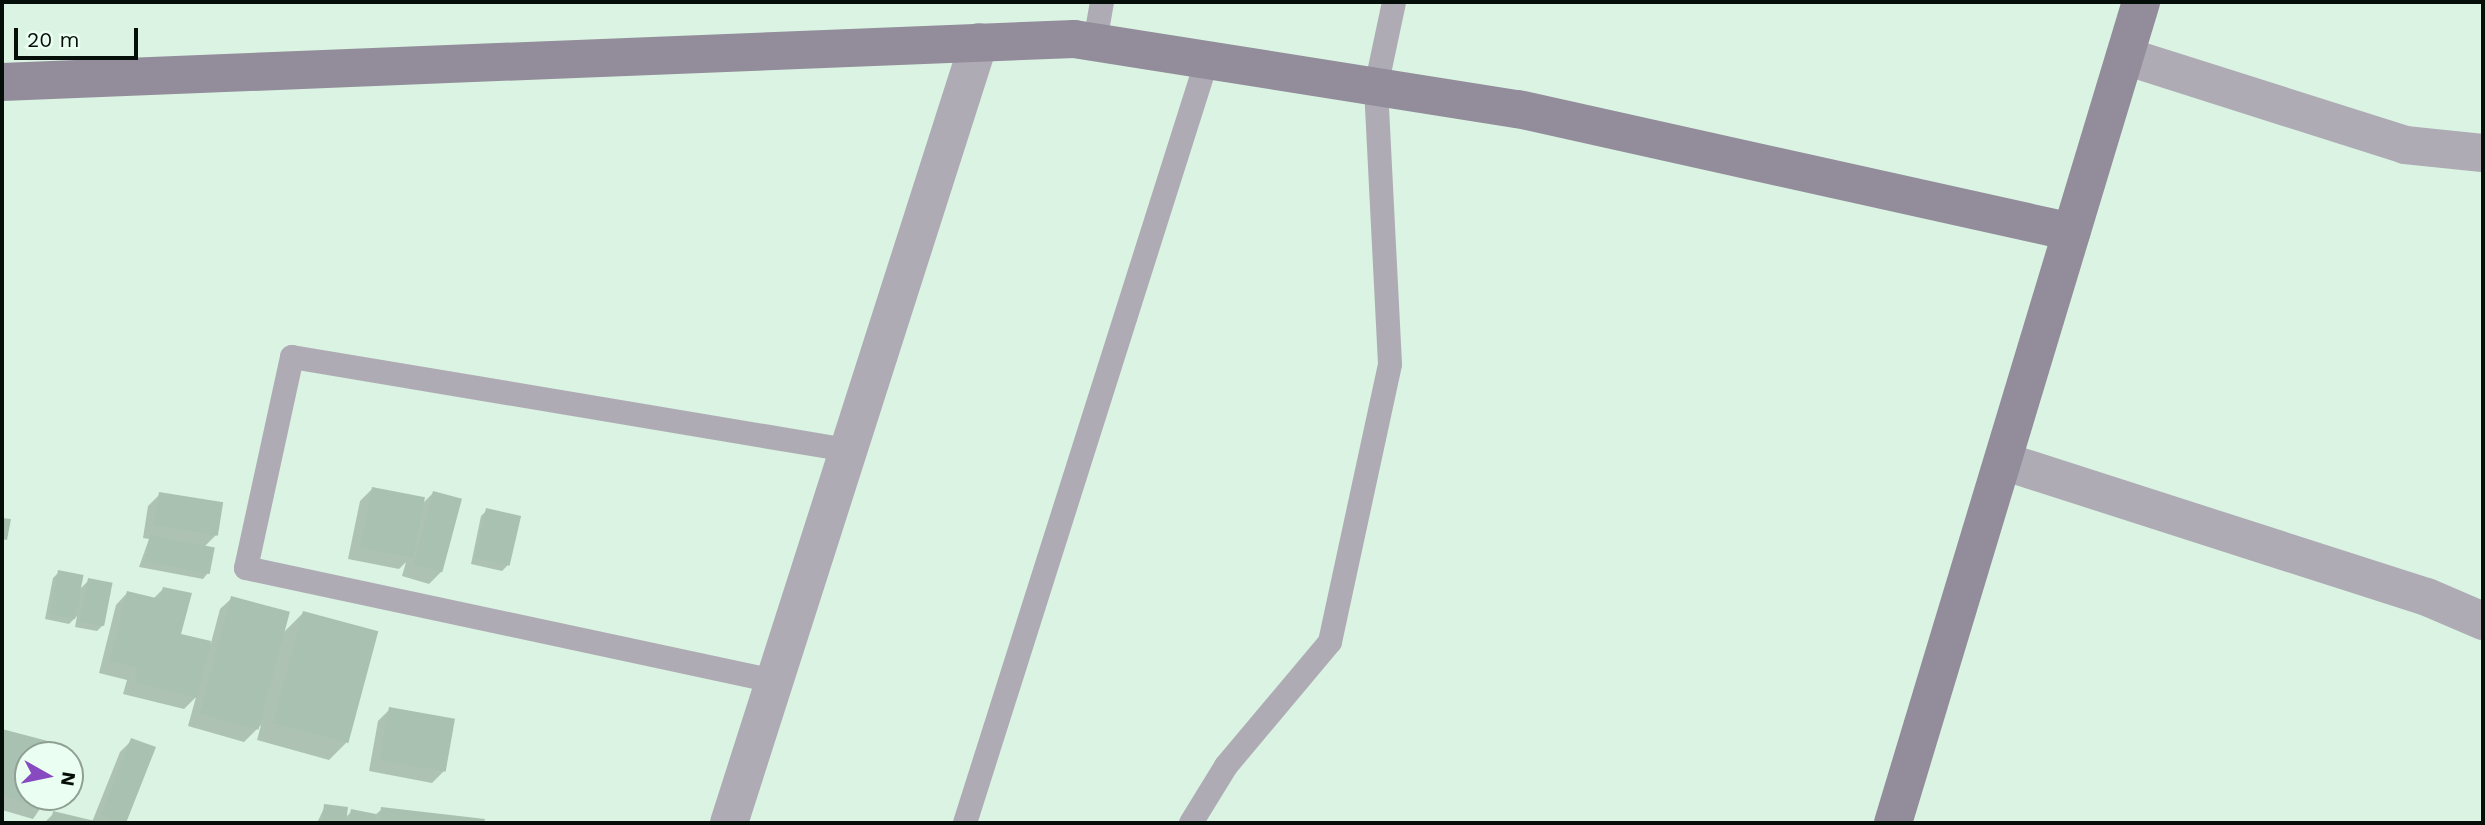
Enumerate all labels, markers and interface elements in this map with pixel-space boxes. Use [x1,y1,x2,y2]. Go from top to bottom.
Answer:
scale bar [18,14,142,58]
text: 20 m [27,27,79,52]
north arrow [14,741,84,811]
text: N [56,770,81,788]

